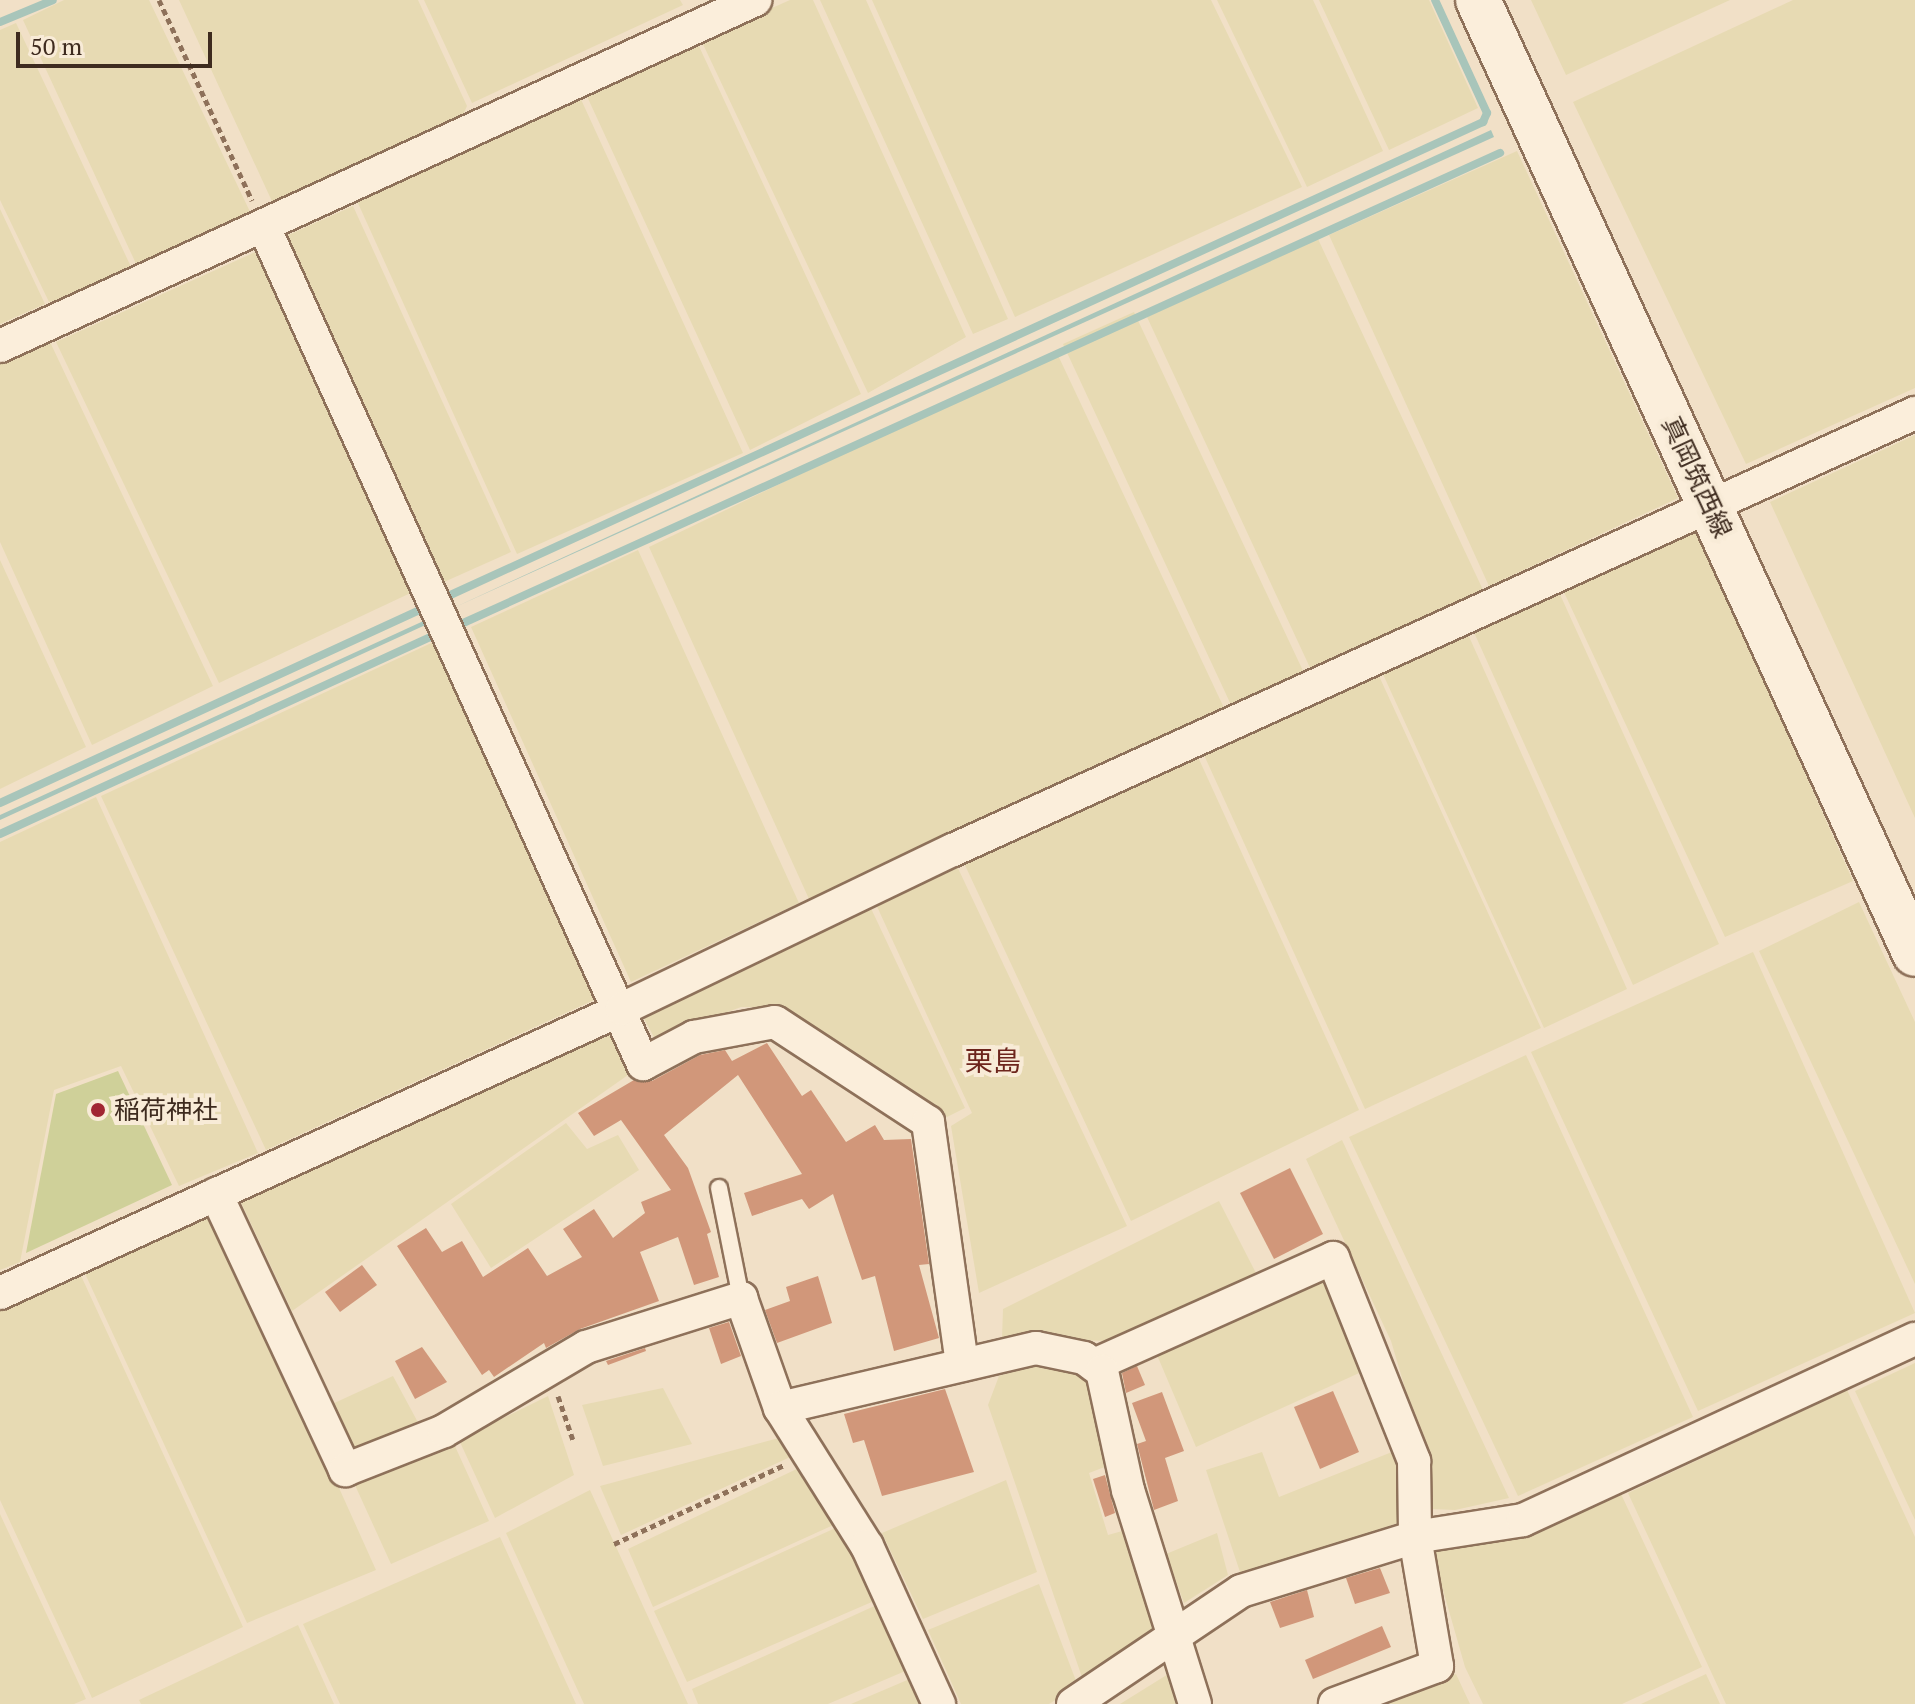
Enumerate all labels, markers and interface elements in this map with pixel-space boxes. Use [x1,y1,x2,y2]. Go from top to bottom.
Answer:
scale bar [20,16,216,66]
text: 50 m [30,30,82,62]
street label: 真岡筑西線 [1655,411,1739,543]
district label: 栗島 [965,1044,1021,1078]
place label: 稲荷神社 [114,1094,218,1126]
marker: 稲荷神社 [89,1101,107,1119]

